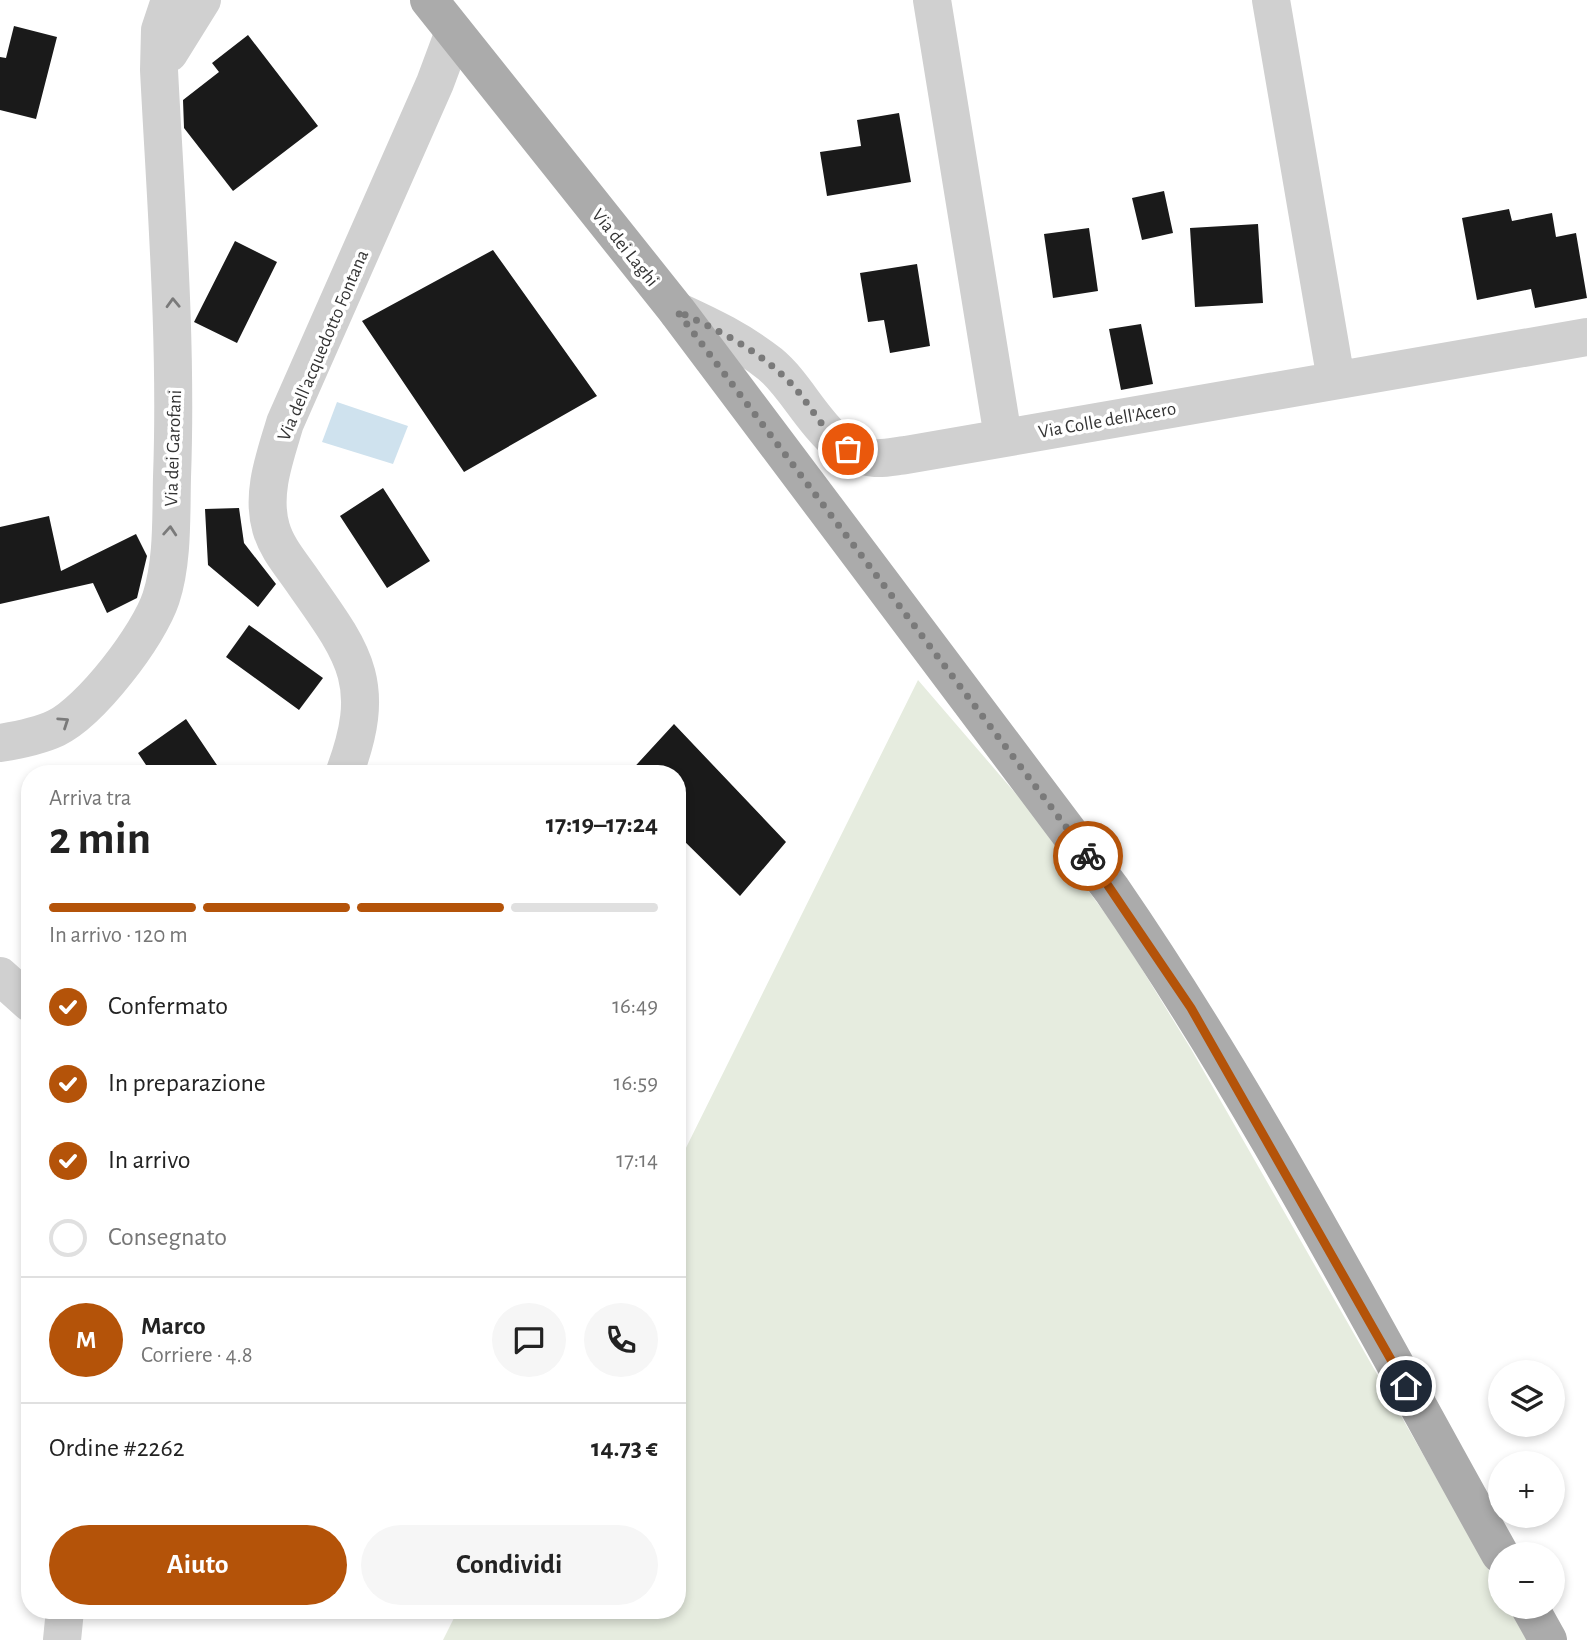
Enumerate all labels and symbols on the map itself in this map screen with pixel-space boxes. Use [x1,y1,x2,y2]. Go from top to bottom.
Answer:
street label: Via dei Laghi [588,205,662,290]
street label: Via dell'acquedotto Fontana [274,247,372,444]
one-way arrow [165,298,180,309]
street label: Via dei Garofani [162,389,185,507]
street label: Via Colle dell'Acero [1037,399,1178,442]
pin [818,419,878,479]
one-way arrow [162,525,177,536]
one-way arrow [56,718,69,730]
courier [1053,821,1123,891]
pin [1376,1356,1436,1416]

